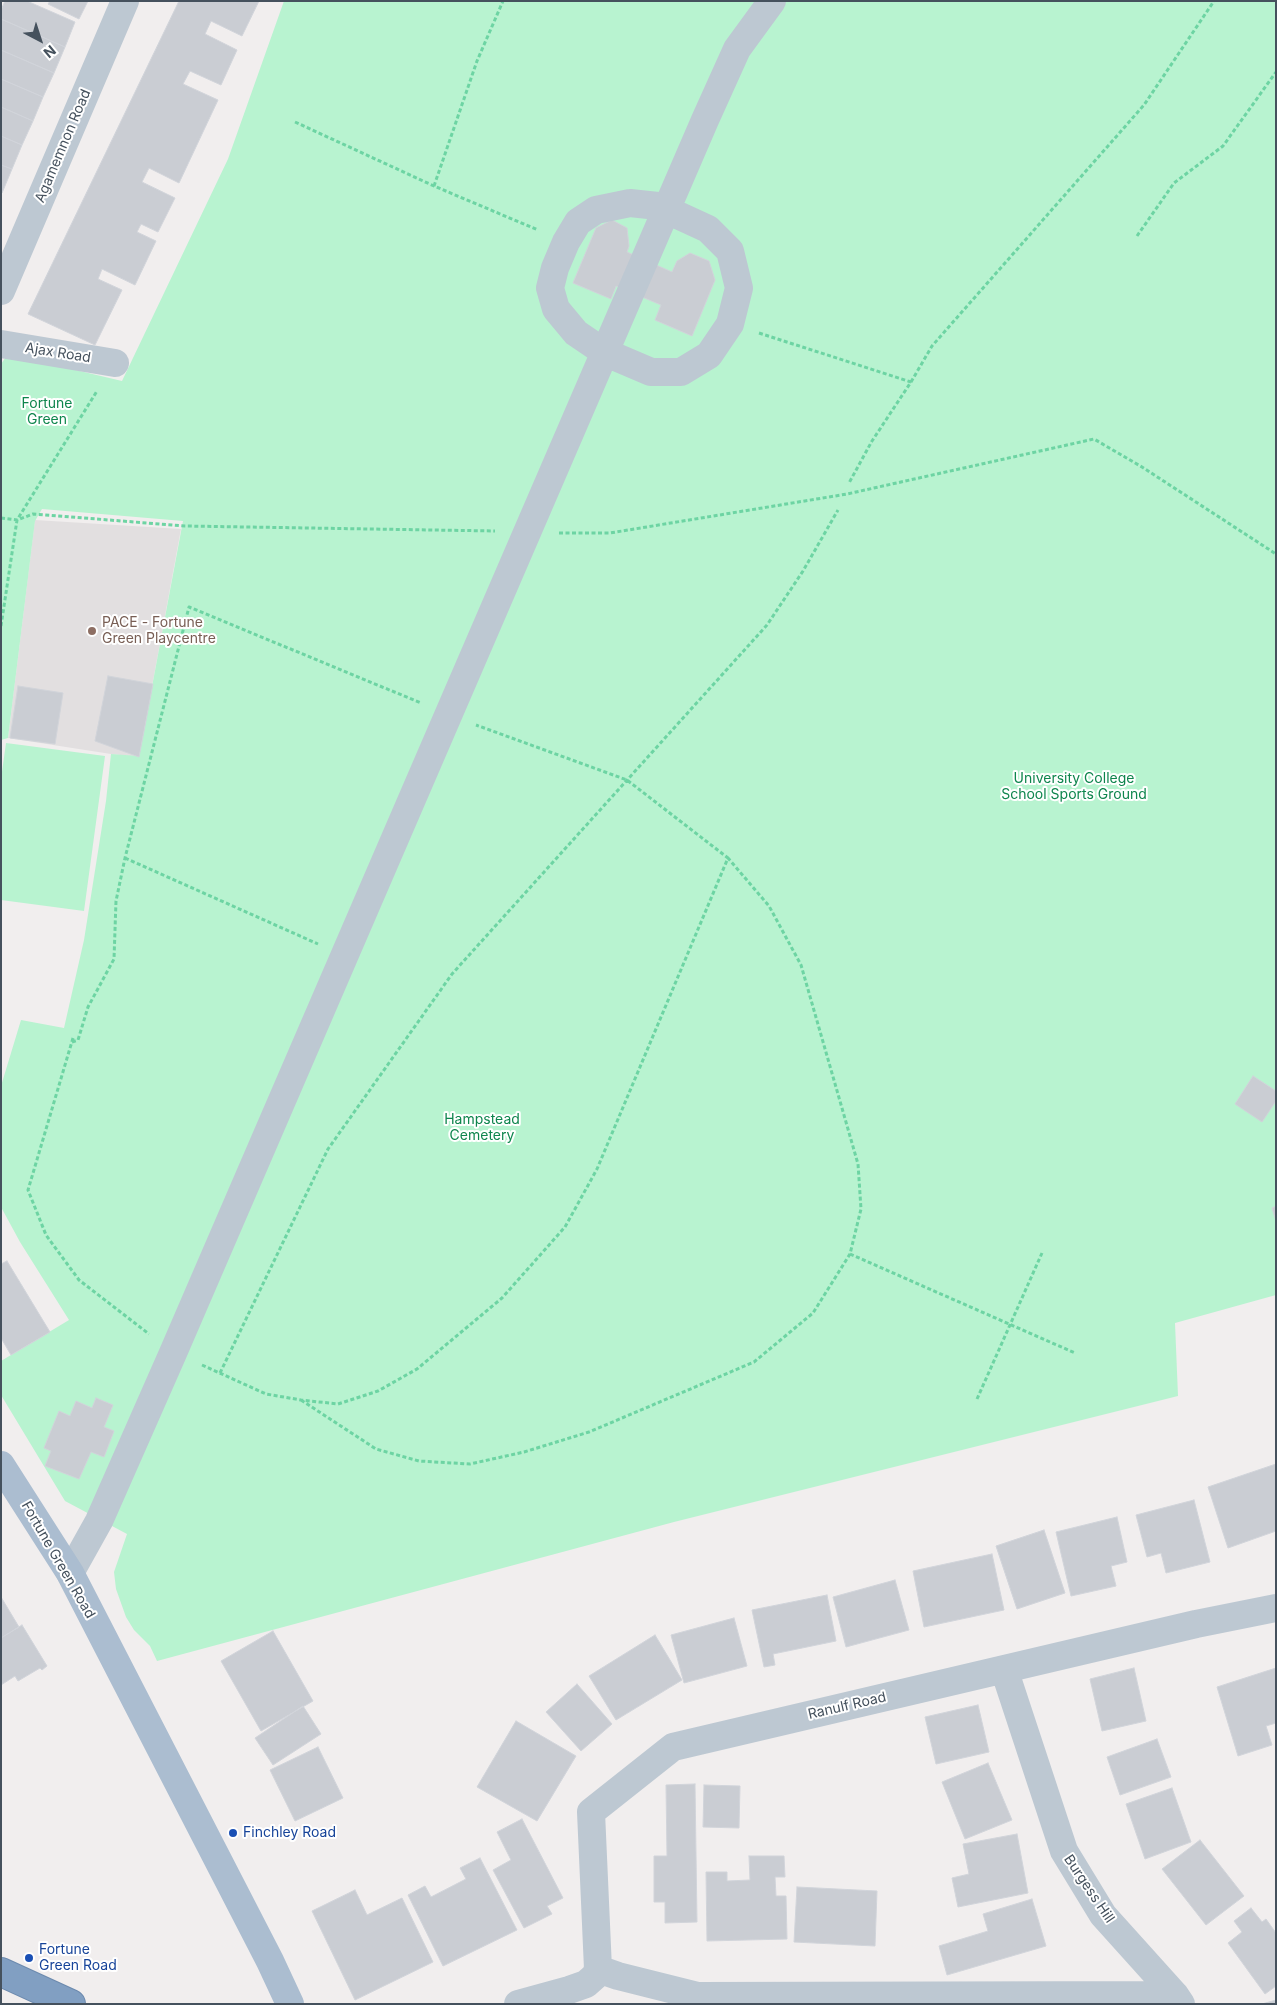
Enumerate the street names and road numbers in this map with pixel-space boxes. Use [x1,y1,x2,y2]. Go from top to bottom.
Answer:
street label: Agamemnon Road [32,87,94,205]
street label: Ajax Road [24,340,92,366]
street label: Fortune Green Road [18,1498,98,1622]
street label: Ranulf Road [806,1689,888,1723]
street label: Burgess Hill [1060,1852,1118,1926]

